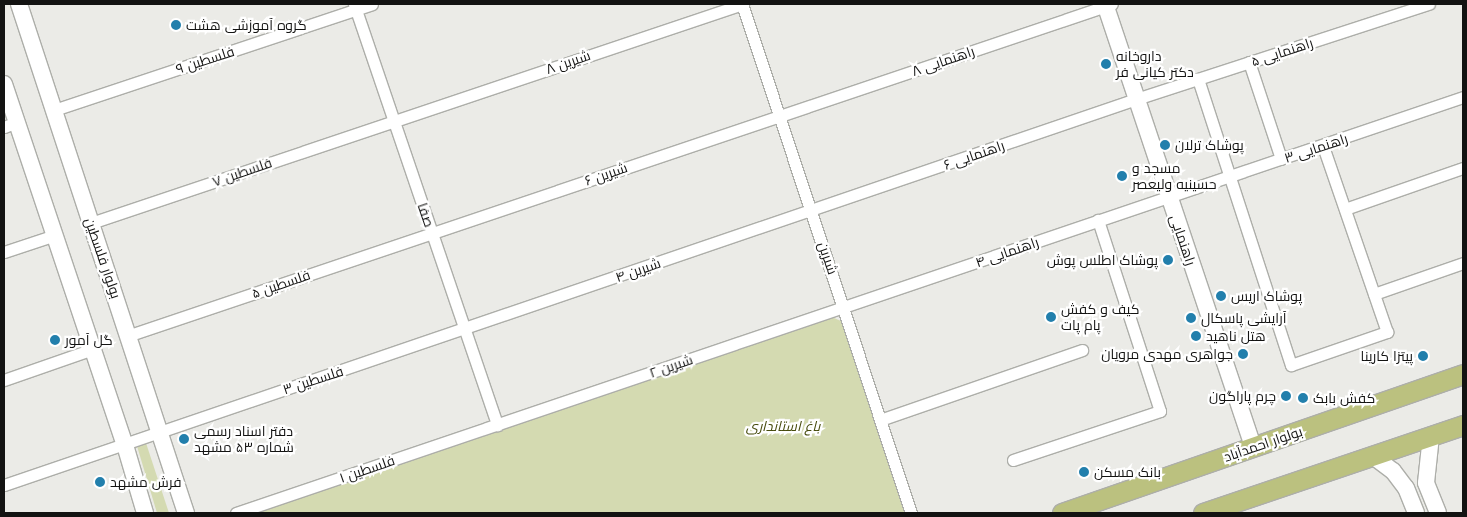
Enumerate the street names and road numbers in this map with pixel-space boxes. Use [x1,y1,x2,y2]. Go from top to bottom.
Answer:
street label: راهنمایی ۵ [1249,34,1315,70]
street label: راهنمایی ۸ [909,42,977,80]
street label: فلسطین ۹ [174,43,236,77]
street label: شیرین ۸ [543,47,593,77]
street label: راهنمایی ۳ [1282,130,1350,166]
street label: راهنمایی ۶ [941,137,1007,173]
street label: فلسطین ۷ [210,154,274,190]
street label: شیرین ۶ [582,159,630,189]
street label: صفا [414,201,438,229]
street label: راهنمایی [1167,212,1199,268]
street label: بولوار فلسطین [81,215,125,301]
street label: راهنمایی ۴ [973,233,1041,271]
street label: شیرین [815,239,841,277]
street label: شیرین ۴ [613,254,663,286]
street label: فلسطین ۵ [249,266,313,302]
street label: شیرین ۲ [647,351,695,381]
street label: فلسطین ۳ [281,362,345,398]
street label: بولوار احمدآباد [1221,423,1305,465]
street label: فلسطین ۱ [337,452,397,486]

